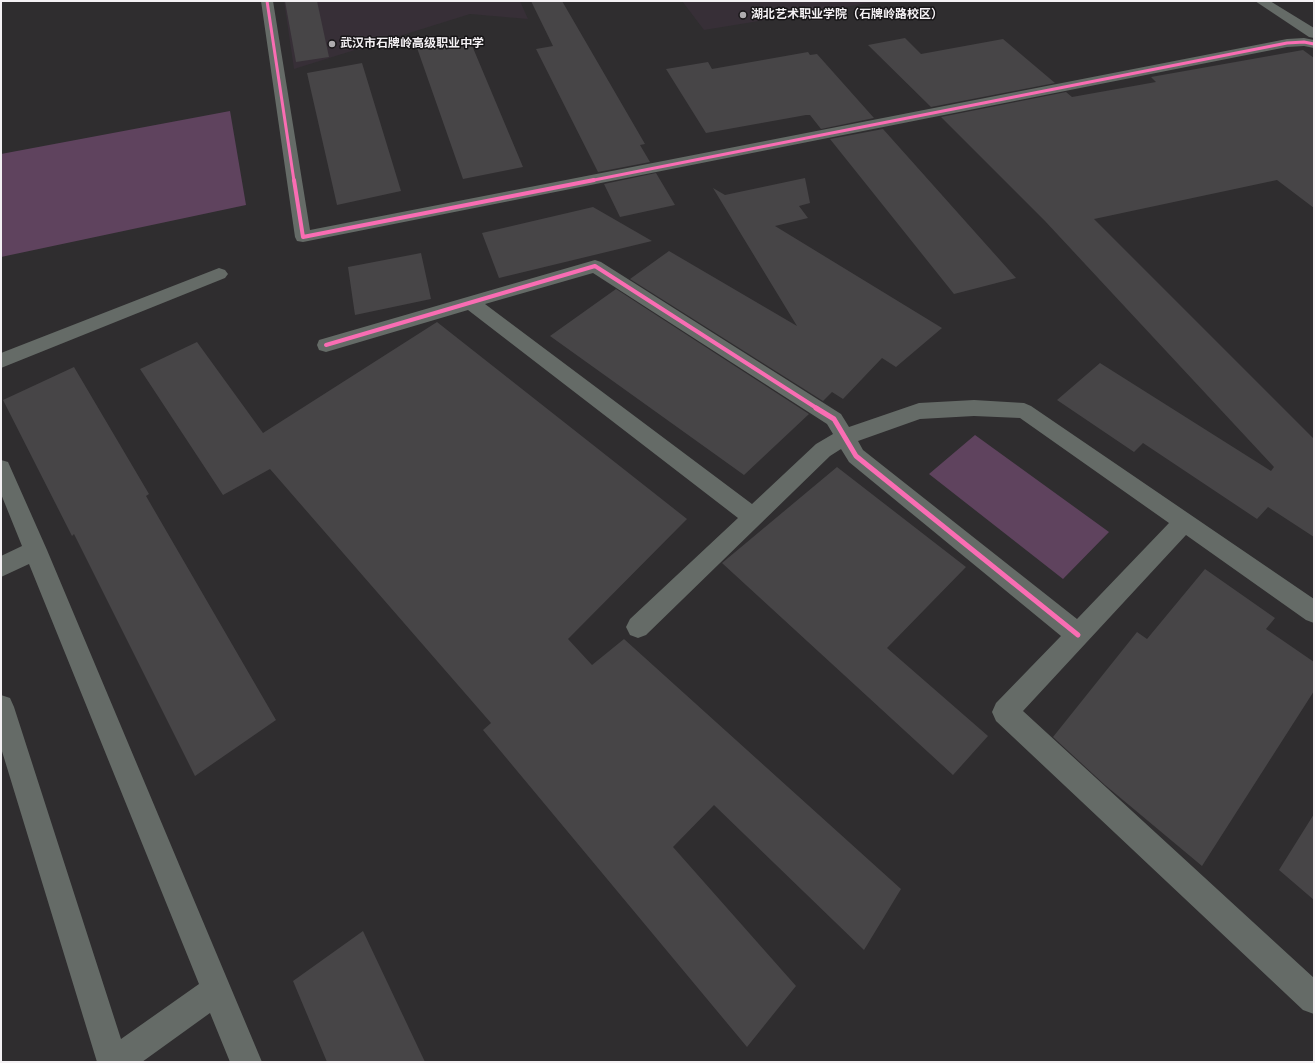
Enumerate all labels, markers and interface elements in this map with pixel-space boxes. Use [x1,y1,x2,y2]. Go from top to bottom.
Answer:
place label: 湖北艺术职业学院（石牌岭路校区） [751,8,943,22]
marker: 湖北艺术职业学院（石牌岭路校区） [738,10,748,20]
place label: 武汉市石牌岭高级职业中学 [340,37,484,51]
marker: 武汉市石牌岭高级职业中学 [327,39,337,49]

